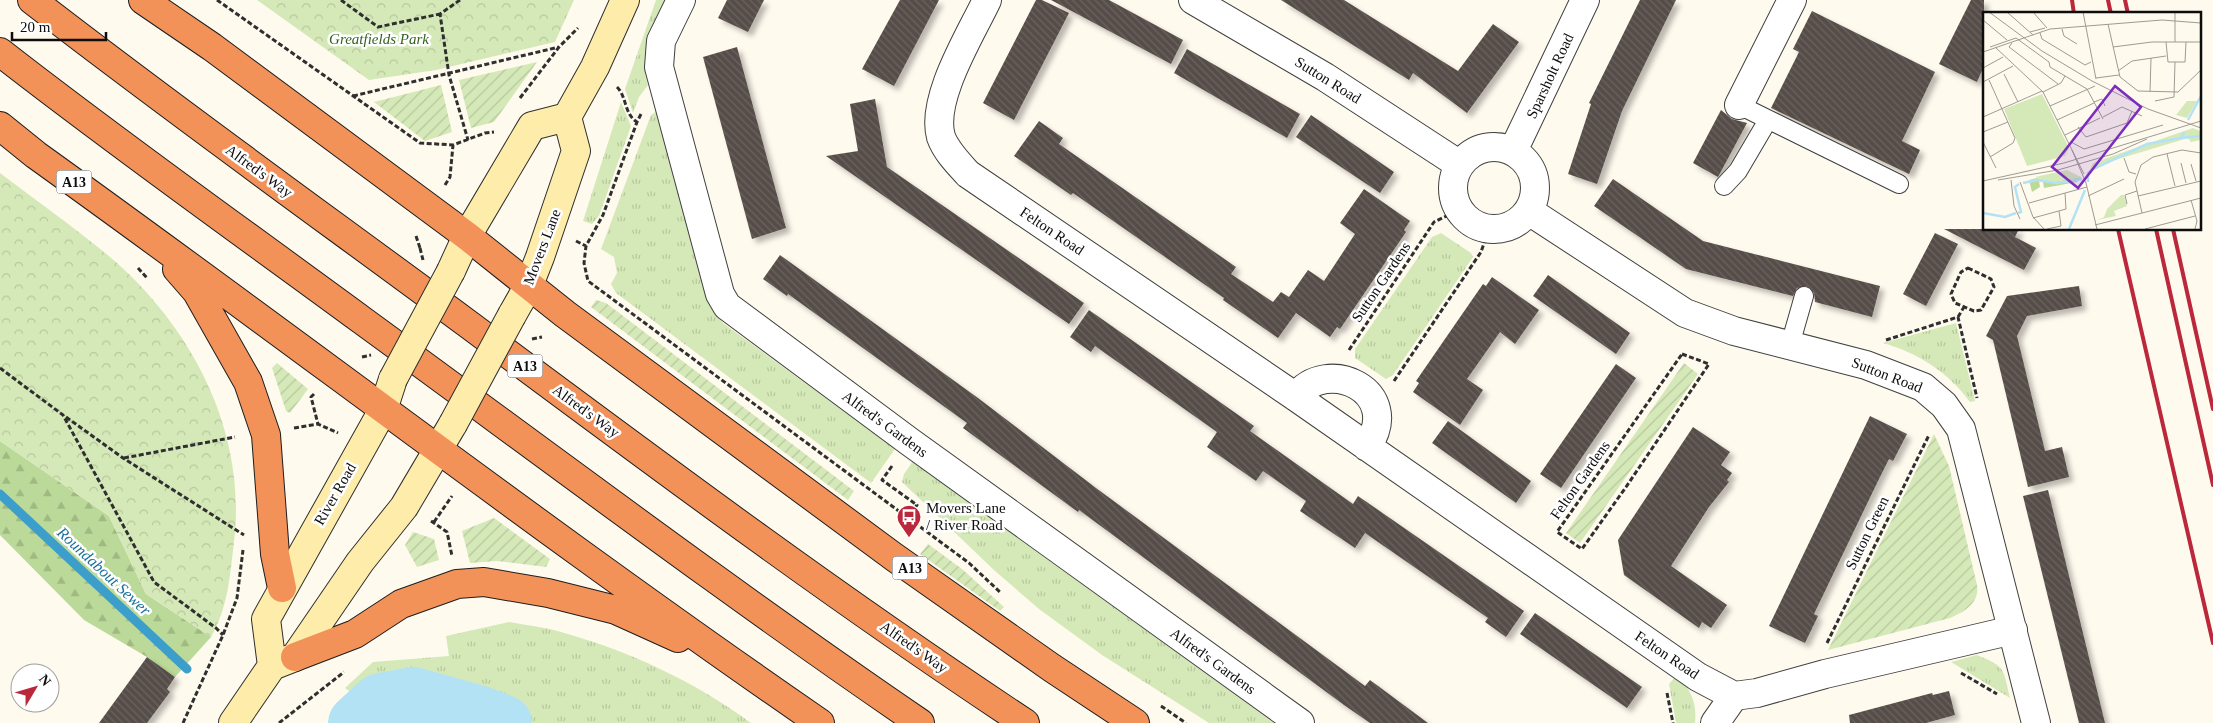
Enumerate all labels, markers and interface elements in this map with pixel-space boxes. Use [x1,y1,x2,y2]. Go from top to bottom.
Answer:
scale bar [12,10,106,42]
inset map [1983,12,2200,230]
text: 20 m [20,19,51,35]
street label: Sparsholt Road [1523,30,1577,121]
park label: Greatfields Park [329,31,429,47]
street label: Sutton Road [1292,53,1364,107]
street label: Alfred's Way [223,142,296,201]
road number: A13 [56,170,92,193]
street label: Felton Road [1017,204,1087,259]
street label: Movers Lane [520,207,564,287]
street label: Sutton Gardens [1348,239,1414,325]
road number: A13 [508,354,542,378]
street label: Sutton Road [1849,354,1925,396]
street label: Alfred's Way [550,382,623,441]
street label: Alfred's Gardens [839,388,931,460]
street label: Felton Gardens [1547,438,1613,522]
street label: River Road [311,460,359,528]
street label: Sutton Green [1842,493,1892,572]
place label: Movers Lane / River Road [926,500,1006,533]
bus stop icon: Movers Lane / River Road [896,504,922,538]
water label: Roundabout Sewer [53,523,155,619]
road number: A13 [892,556,928,580]
street label: Alfred's Way [877,618,951,676]
street label: Alfred's Gardens [1167,625,1259,697]
street label: Felton Road [1632,628,1702,683]
north arrow [10,663,60,713]
text: N [36,672,54,689]

